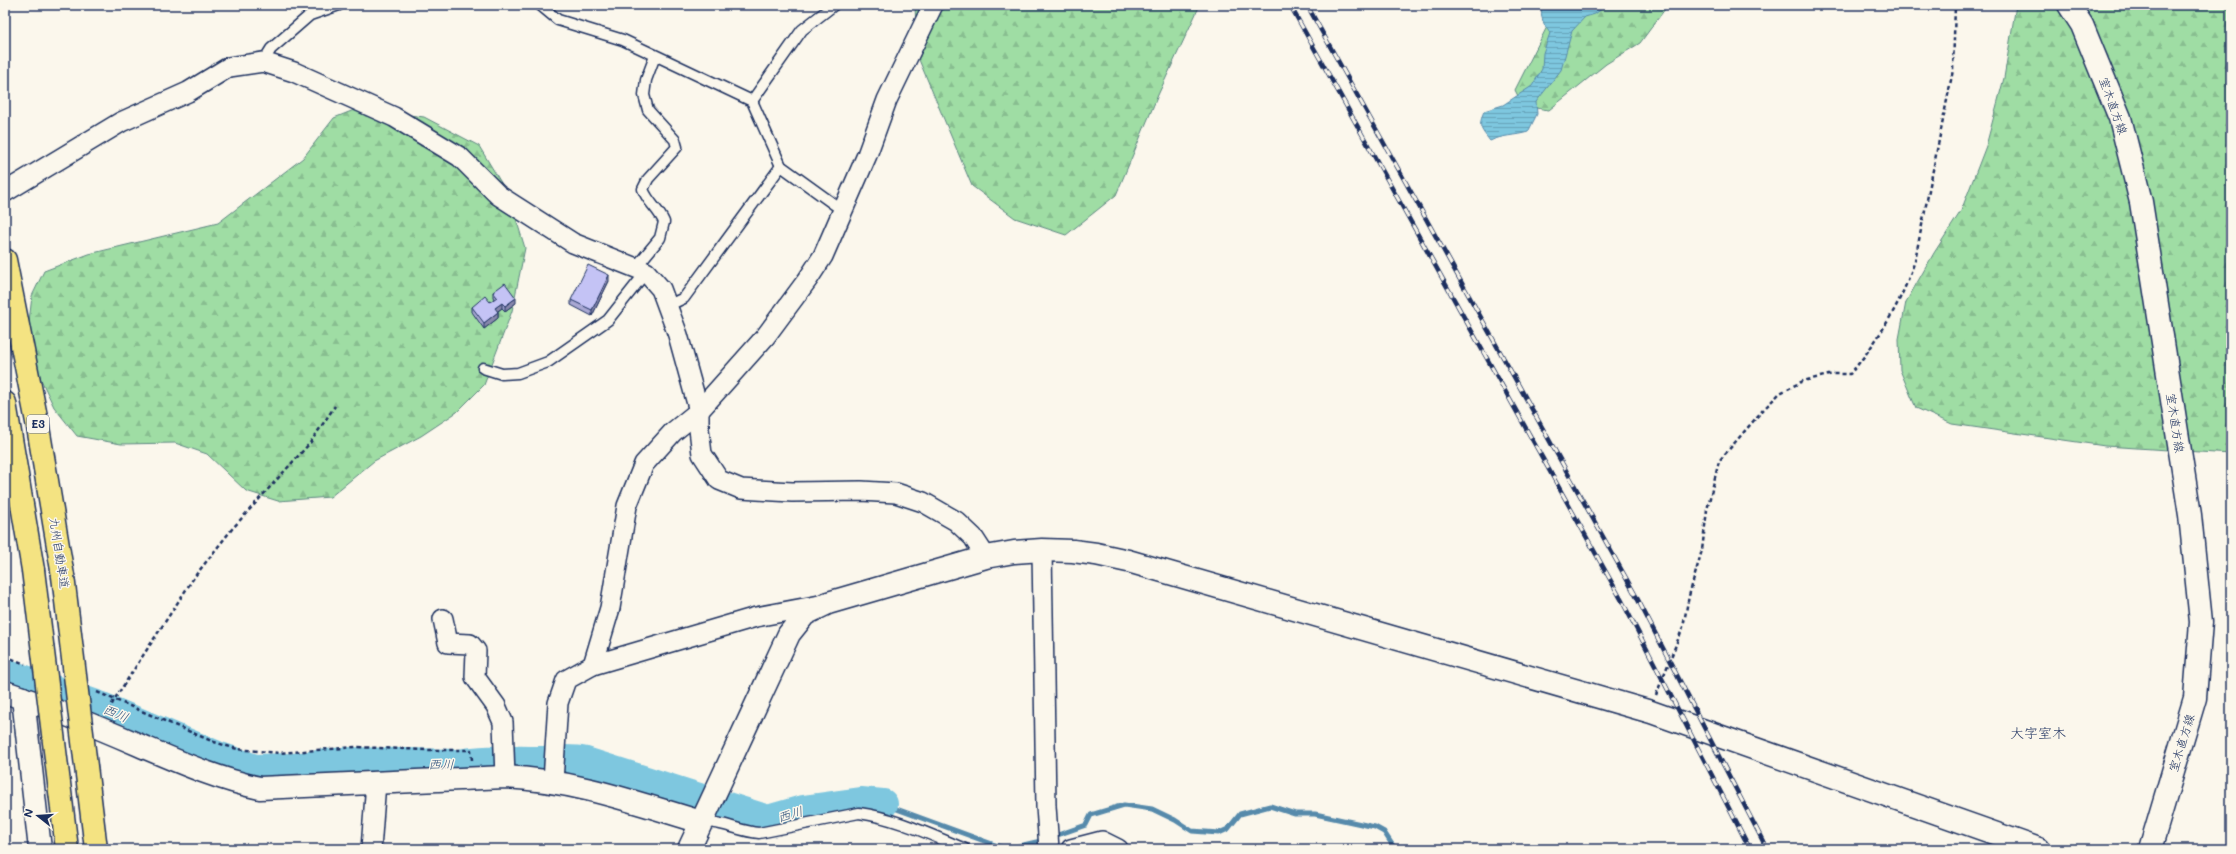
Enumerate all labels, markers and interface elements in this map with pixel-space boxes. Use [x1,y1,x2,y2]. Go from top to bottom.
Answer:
street label: 室木直方線 [2096,75,2132,137]
street label: 室木直方線 [2163,392,2189,454]
road number: E3 [27,415,49,433]
street label: 九州自動車道 [46,516,74,590]
water label: 西川 [101,700,131,725]
street label: 室木直方線 [2165,712,2197,774]
district label: 大字室木 [2010,723,2066,742]
water label: 西川 [428,755,454,772]
north arrow [18,796,58,836]
water label: 西川 [775,802,805,825]
text: N [20,807,36,819]

